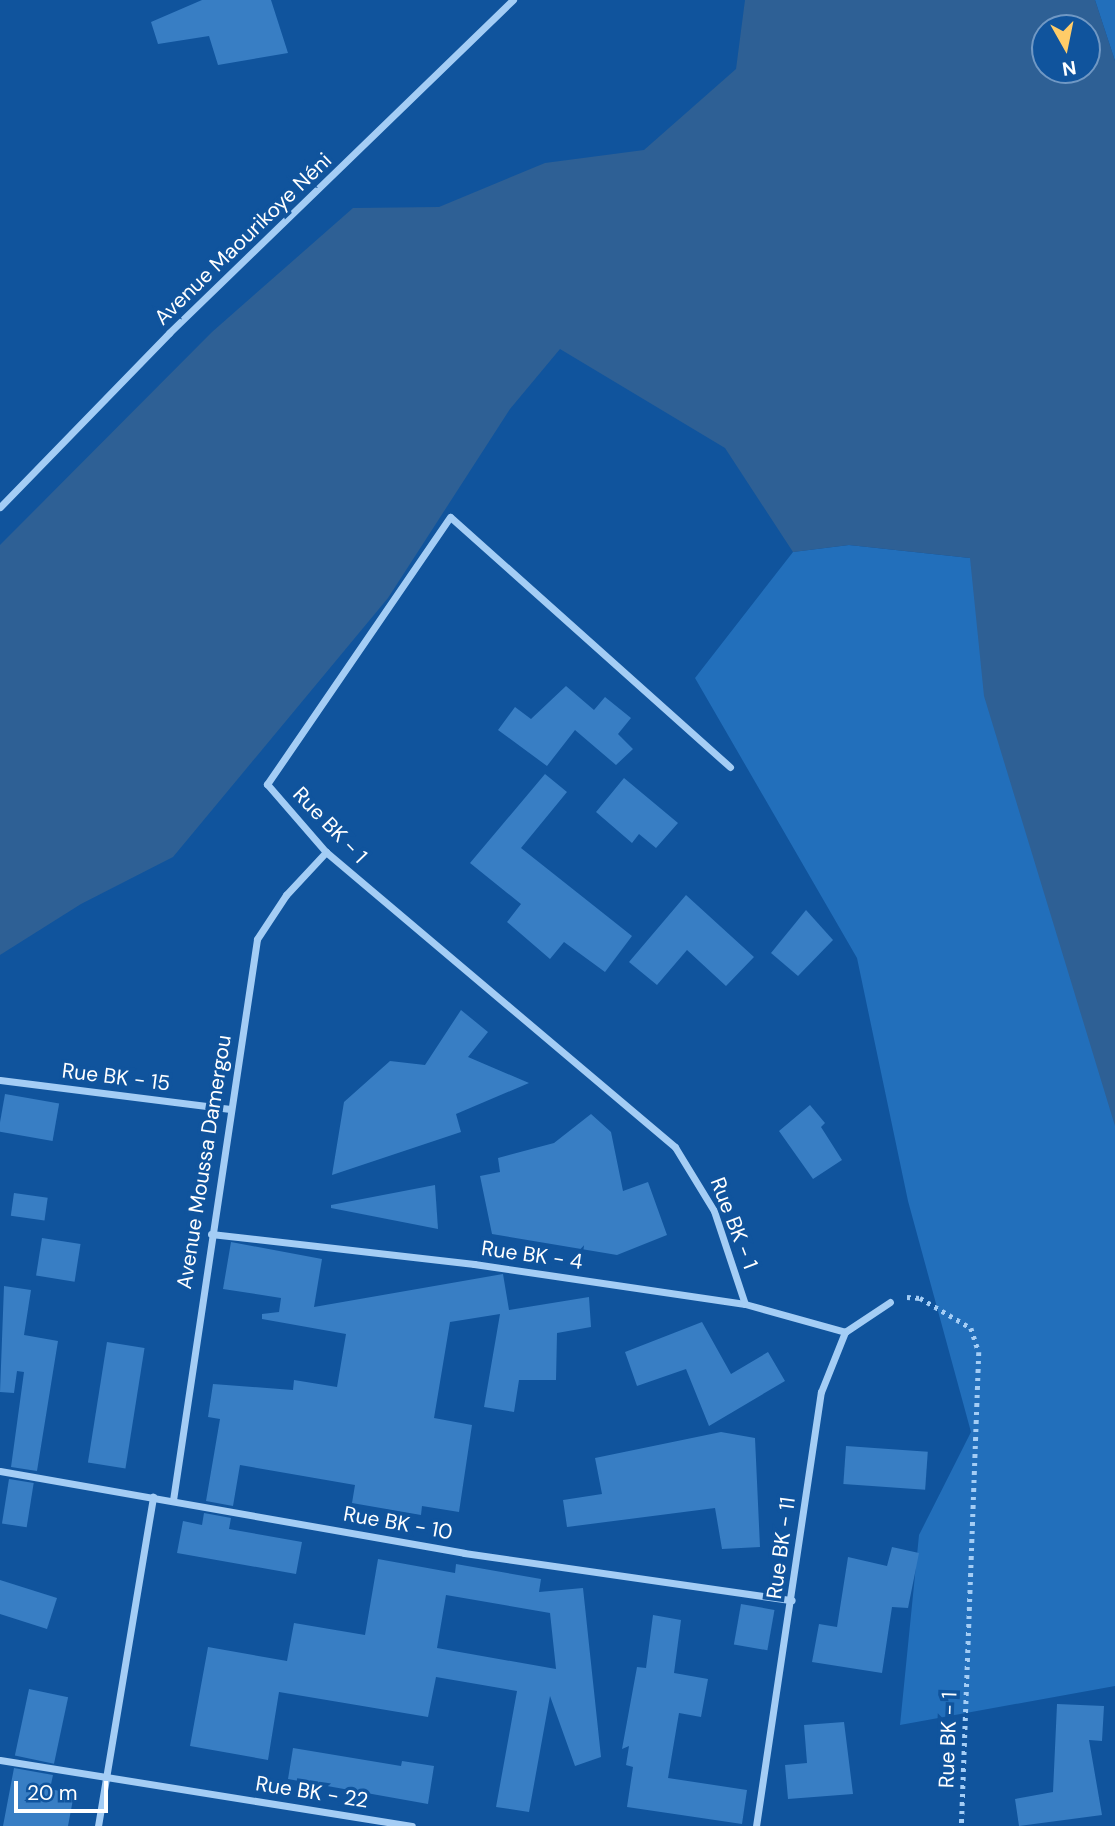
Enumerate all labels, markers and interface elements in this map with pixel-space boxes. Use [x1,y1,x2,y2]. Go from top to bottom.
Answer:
north arrow [1031,14,1101,84]
text: N [1060,55,1078,82]
street label: Avenue Maourikoye Néni [149,148,337,330]
street label: Rue BK - 1 [288,782,372,868]
street label: Avenue Moussa Damergou [171,1033,237,1291]
street label: Rue BK - 15 [60,1058,172,1096]
street label: Rue BK - 1 [705,1174,763,1272]
street label: Rue BK - 4 [480,1235,584,1275]
street label: Rue BK - 11 [761,1495,801,1601]
street label: Rue BK - 10 [341,1501,455,1545]
street label: Rue BK - 1 [934,1692,962,1788]
scale bar [18,1766,112,1810]
street label: Rue BK - 22 [254,1771,370,1813]
text: 20 m [27,1779,78,1807]

